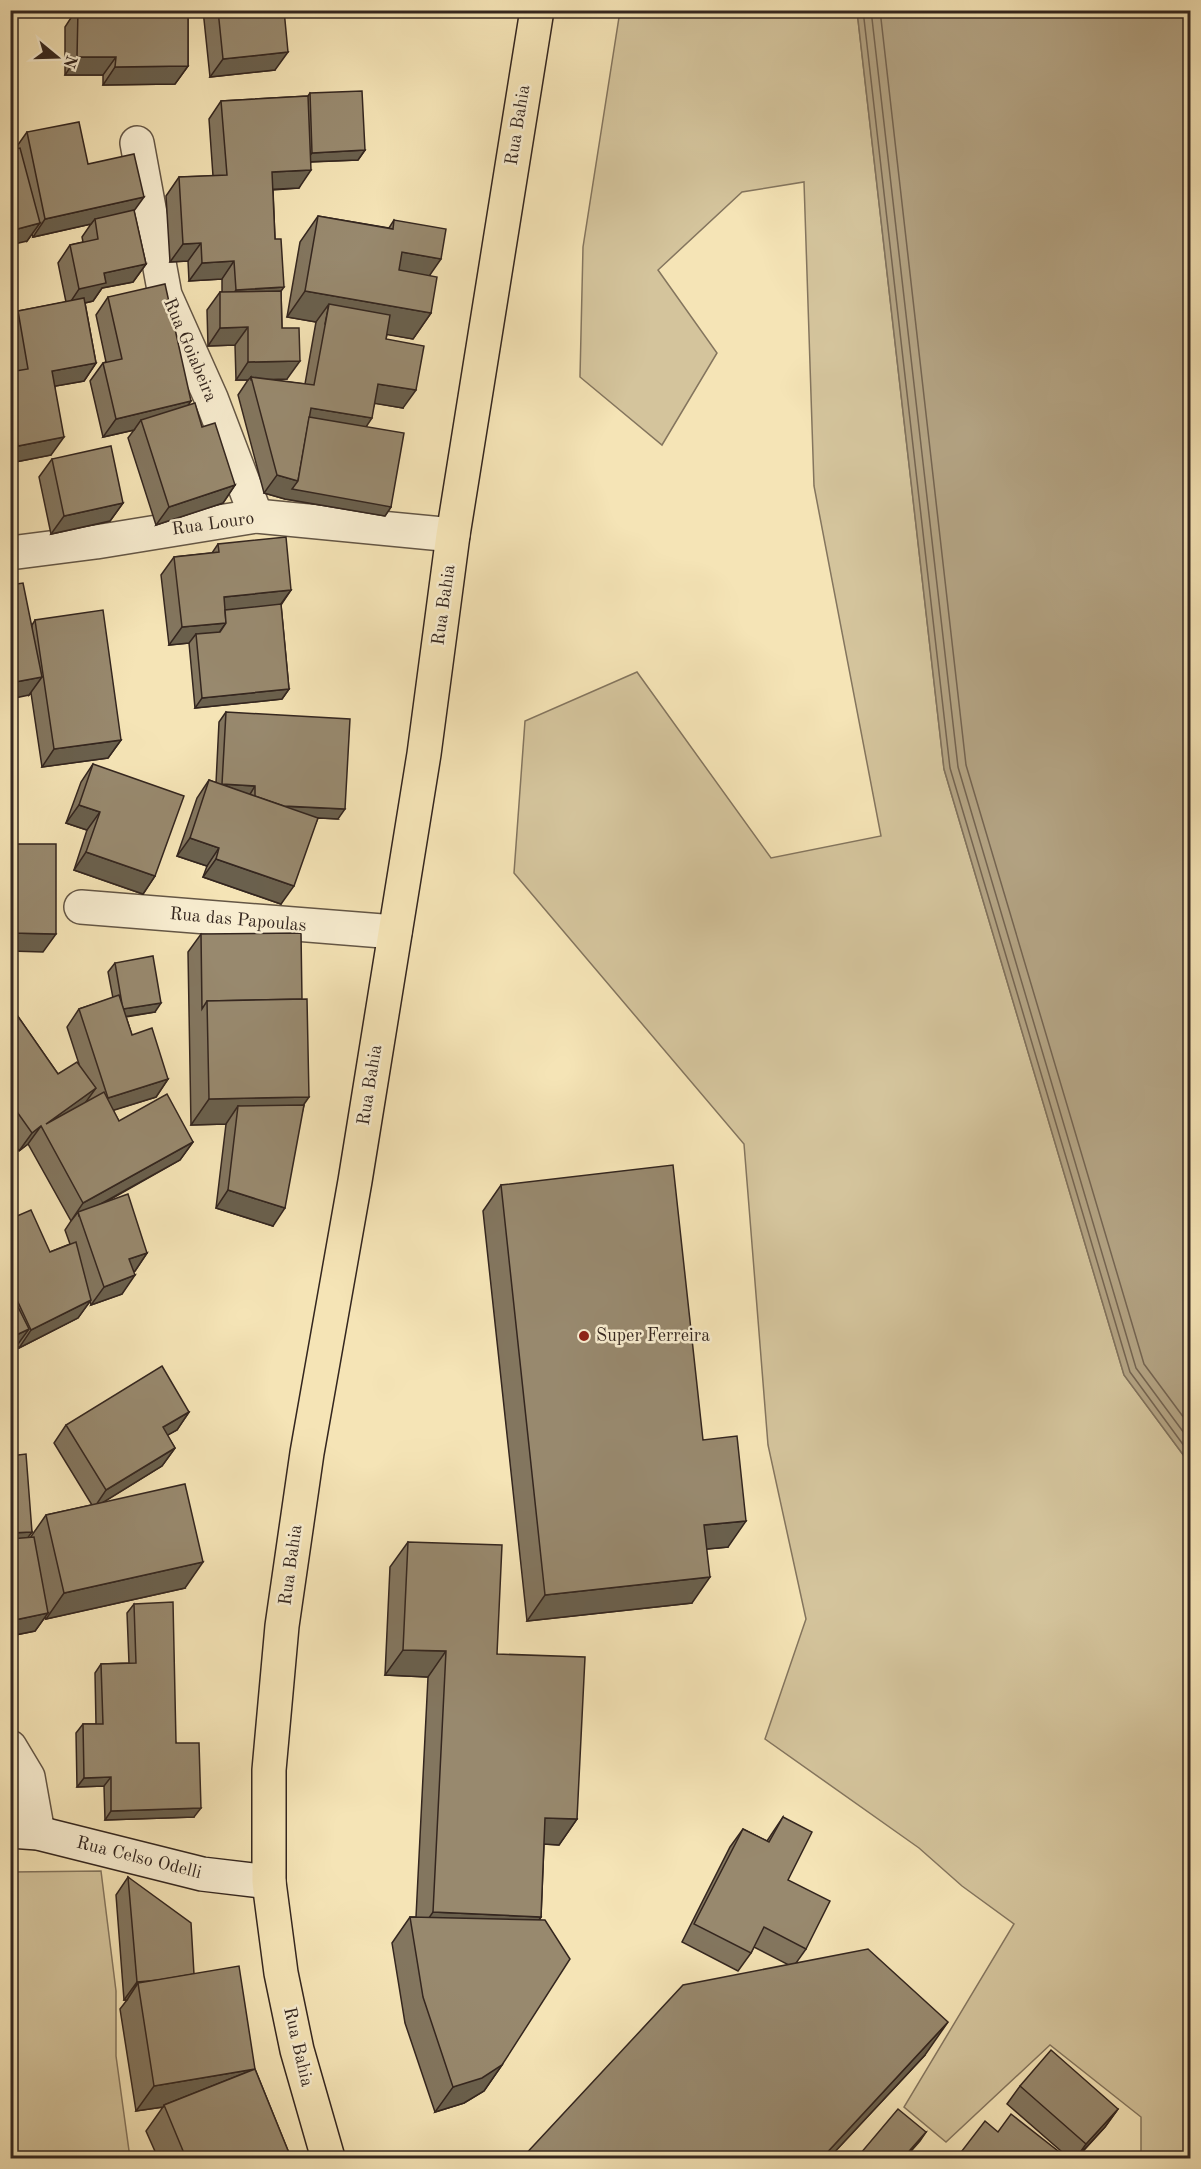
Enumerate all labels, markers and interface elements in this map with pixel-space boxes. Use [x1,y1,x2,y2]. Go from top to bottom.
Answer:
north arrow [27,27,87,87]
text: N [59,53,79,70]
street label: Rua Bahia [503,83,533,167]
street label: Rua Goiabeira [160,296,220,405]
street label: Rua Louro [170,509,256,539]
street label: Rua Bahia [429,563,459,647]
street label: Rua das Papoulas [169,905,307,935]
street label: Rua Bahia [355,1043,385,1127]
place label: Super Ferreira [596,1327,710,1345]
marker: Super Ferreira [577,1329,591,1343]
street label: Rua Bahia [276,1523,306,1607]
street label: Rua Celso Odelli [75,1834,204,1882]
street label: Rua Bahia [280,2005,316,2089]

